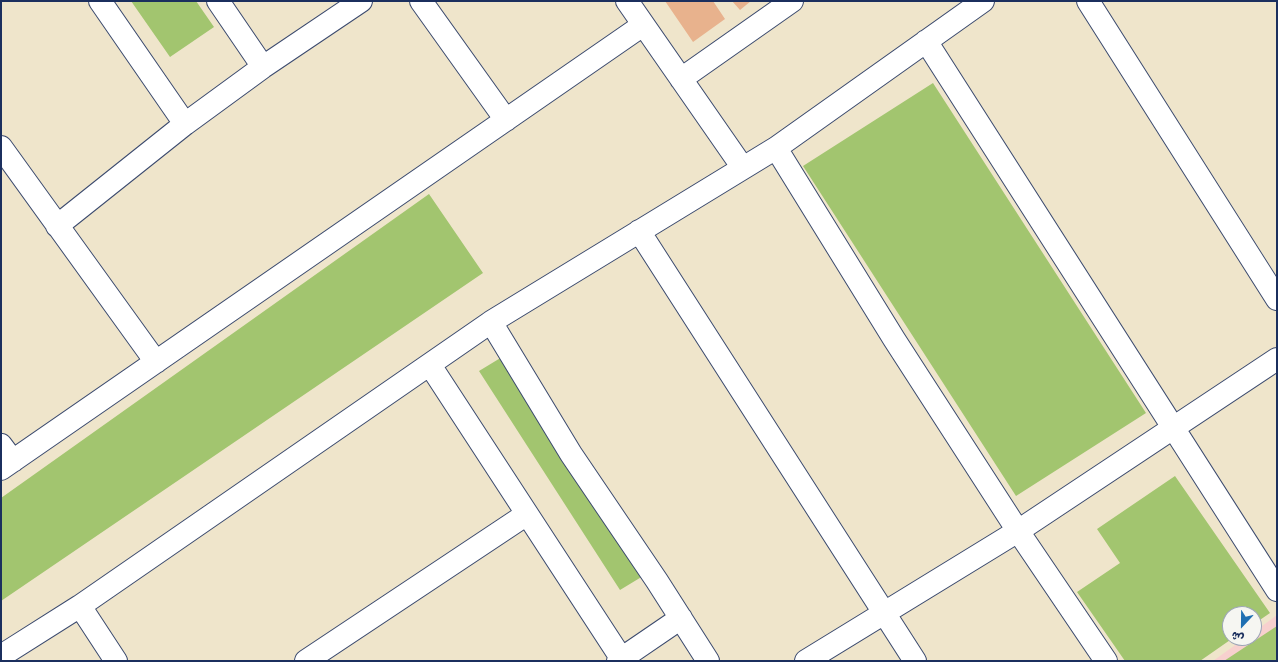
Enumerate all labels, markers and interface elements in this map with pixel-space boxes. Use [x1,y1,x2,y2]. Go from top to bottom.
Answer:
north arrow [1222,606,1262,646]
text: ش [1229,627,1246,646]

